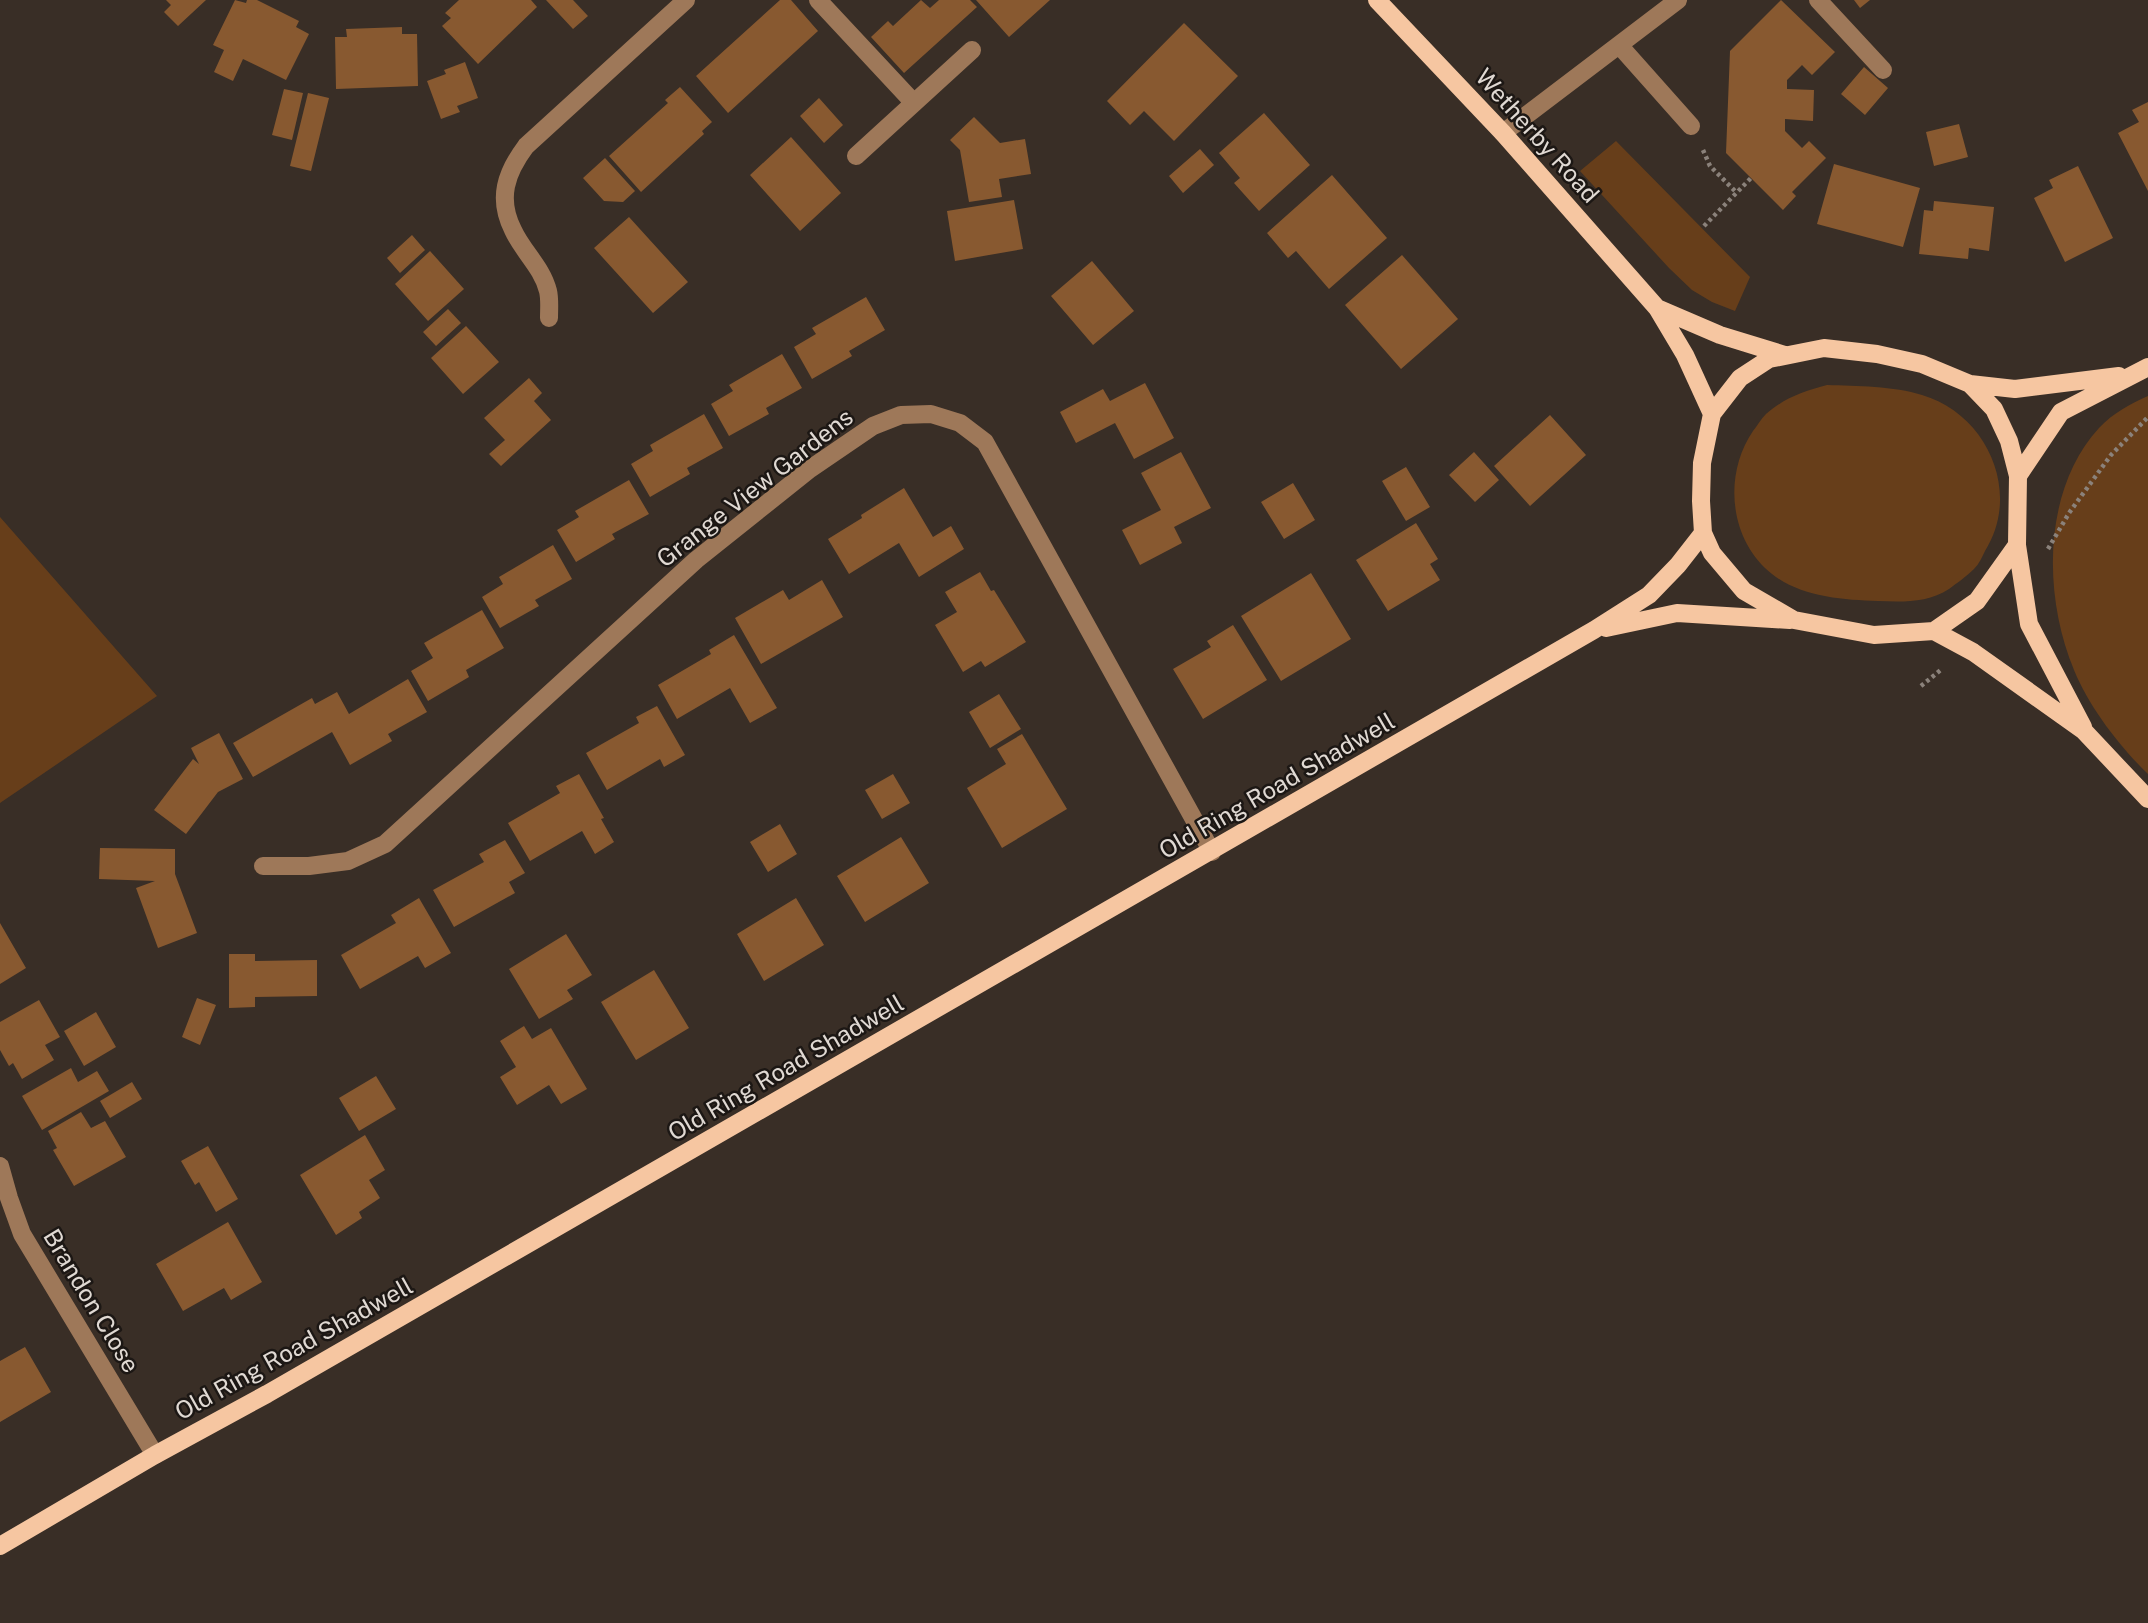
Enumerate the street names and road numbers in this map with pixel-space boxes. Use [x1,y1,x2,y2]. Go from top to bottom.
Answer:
street label: Wetherby Road [1470,63,1605,208]
street label: Grange View Gardens [651,402,858,572]
street label: Old Ring Road Shadwell [1154,706,1399,864]
street label: Old Ring Road Shadwell [663,988,908,1146]
street label: Brandon Close [38,1224,146,1377]
street label: Old Ring Road Shadwell [170,1271,417,1425]

